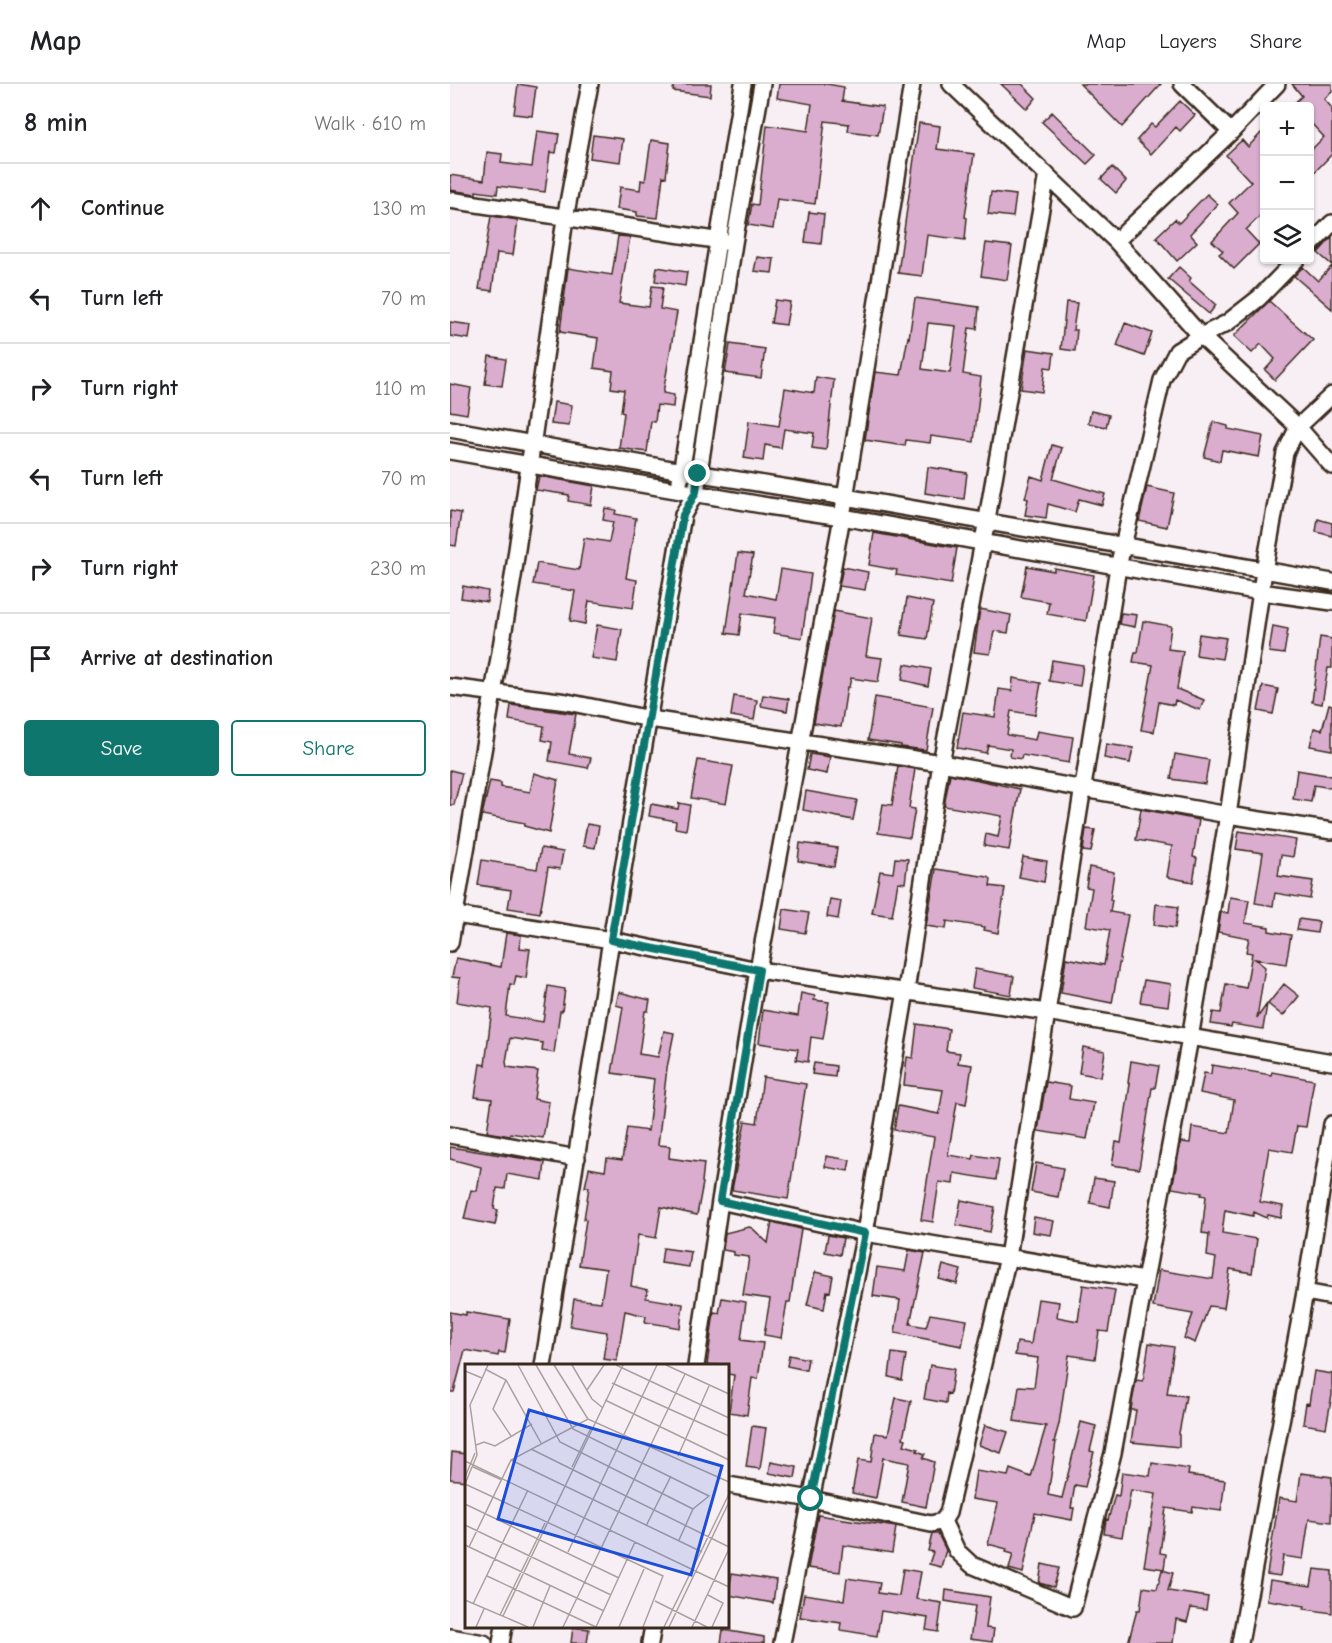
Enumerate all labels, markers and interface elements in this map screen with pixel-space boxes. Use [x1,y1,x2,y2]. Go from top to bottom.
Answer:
text: Map [30,25,81,57]
text: Map [1087,29,1126,53]
text: Layers [1159,29,1217,53]
text: Share [1250,29,1302,53]
map controls [1260,102,1314,264]
button: + [1260,102,1314,156]
text: 8 min [24,108,88,138]
text: Walk · 610 m [315,112,426,135]
button: − [1260,156,1314,210]
icon: ahead [24,192,57,225]
text: Continue [81,195,164,221]
text: 130 m [373,197,426,220]
button: layers [1260,210,1314,264]
icon: left [24,282,57,315]
text: Turn left [81,285,163,311]
text: 70 m [381,287,426,310]
icon: right [24,372,57,405]
text: Turn right [81,375,178,401]
text: 110 m [375,377,426,400]
route end [684,460,710,486]
icon: left [24,462,57,495]
text: Turn left [81,465,163,491]
text: 70 m [381,467,426,490]
icon: right [24,552,57,585]
text: Turn right [81,555,178,581]
text: 230 m [370,557,426,580]
icon: arrive [24,642,57,675]
text: Arrive at destination [81,645,273,671]
button: Save [24,720,219,776]
button: Share [231,720,426,776]
inset map [465,1364,729,1628]
route start [797,1485,823,1511]

